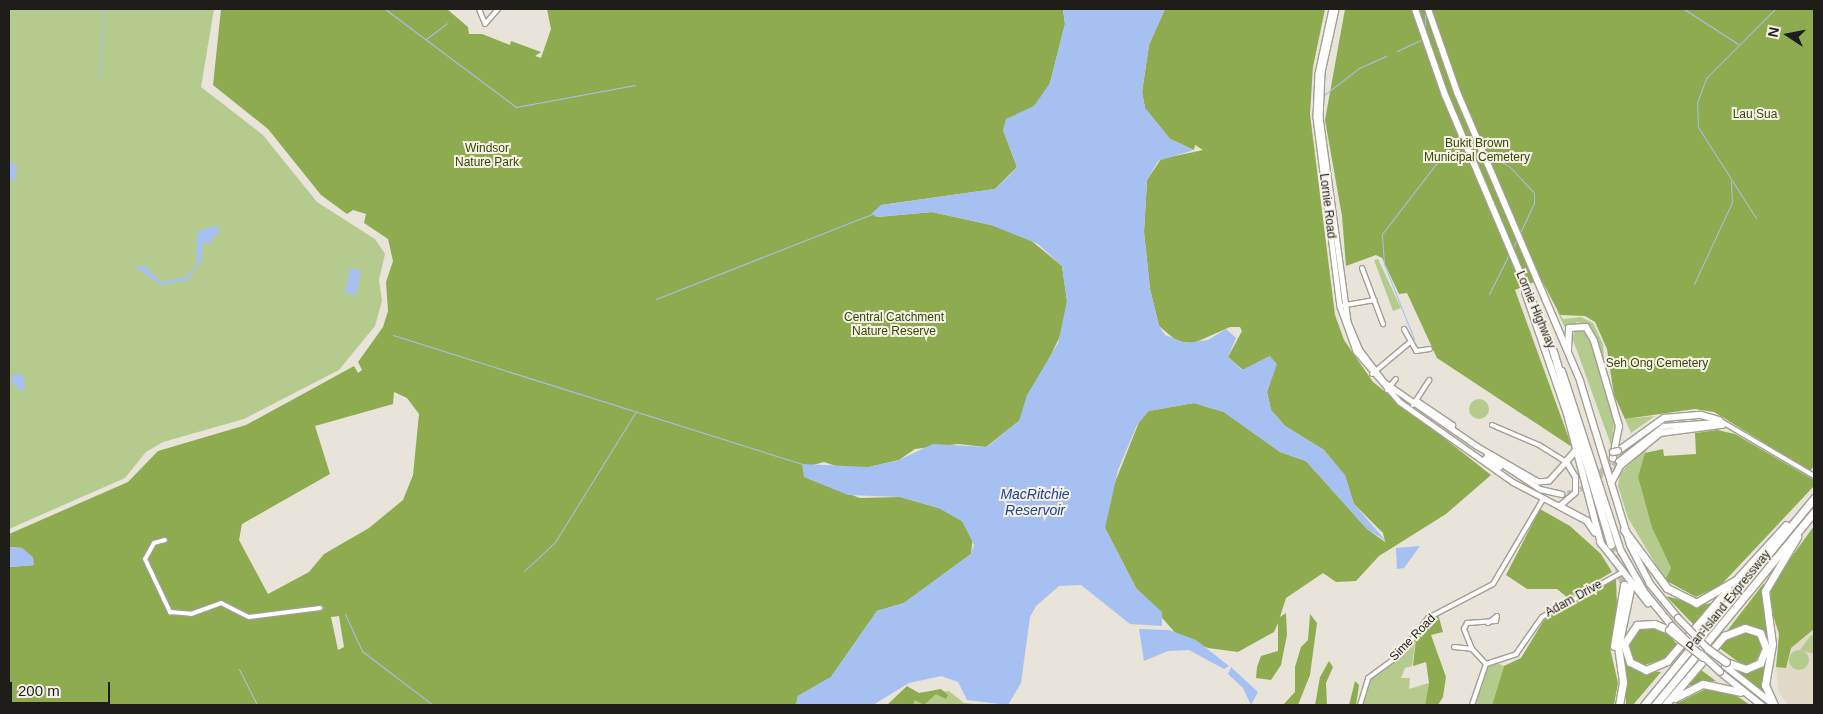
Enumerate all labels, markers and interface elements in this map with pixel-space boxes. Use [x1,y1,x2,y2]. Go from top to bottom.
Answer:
north arrow [1763,10,1813,60]
text: N [1764,26,1782,39]
park label: Lau Sua [1733,108,1777,122]
park label: Bukit Brown Municipal Cemetery [1424,137,1530,165]
park label: Windsor Nature Park [455,142,519,170]
street label: Lornie Road [1316,173,1338,239]
street label: Lornie Highway [1512,269,1558,351]
park label: Central Catchment Nature Reserve [844,311,944,339]
park label: Seh Ong Cemetery [1606,357,1708,371]
water label: MacRitchie Reservoir [1000,486,1070,518]
street label: Pan-Island Expressway [1684,548,1774,654]
street label: Adam Drive [1543,578,1605,620]
street label: Sime Road [1387,612,1439,664]
scale bar [12,672,112,704]
text: 200 m [18,682,60,699]

